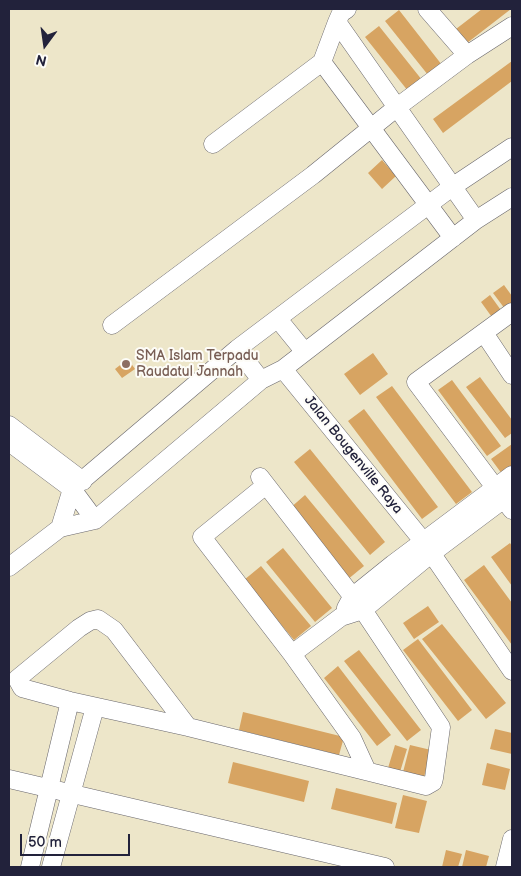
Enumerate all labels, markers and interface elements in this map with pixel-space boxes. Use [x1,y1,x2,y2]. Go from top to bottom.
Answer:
north arrow [20,20,70,70]
text: N [34,51,48,70]
place label: SMA Islam Terpadu Raudatul Jannah [136,348,259,381]
marker: SMA Islam Terpadu Raudatul Jannah [120,358,132,370]
street label: Jalan Bougenville Raya [300,393,406,517]
scale bar [22,824,132,856]
text: 50 m [28,833,62,852]

